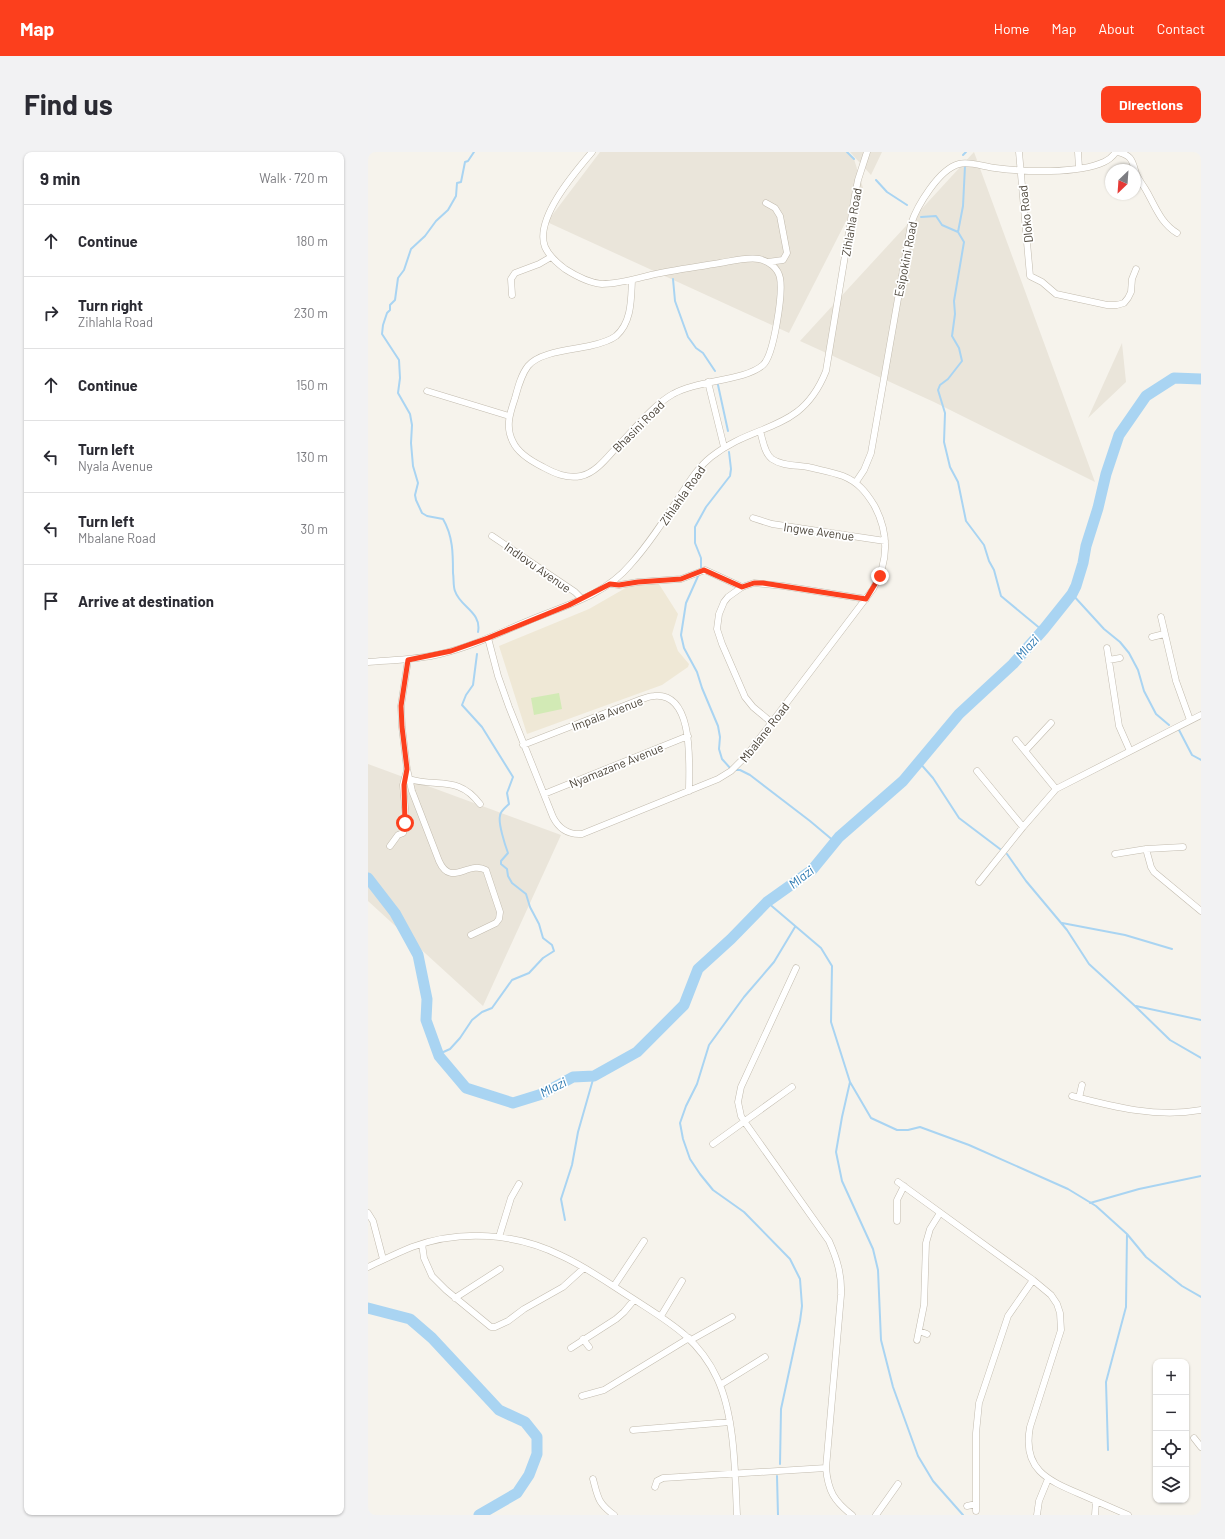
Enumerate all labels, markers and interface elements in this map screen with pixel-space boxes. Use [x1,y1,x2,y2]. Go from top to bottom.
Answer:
text: Map [20,17,54,40]
text: Home [994,20,1030,37]
text: Map [1052,20,1076,37]
text: About [1098,20,1135,37]
text: Contact [1157,20,1205,37]
button: Directions [1101,86,1201,123]
text: Find us [24,87,113,121]
north arrow [1105,164,1141,200]
text: 9 min [40,168,80,188]
text: Walk · 720 m [259,170,328,186]
street label: Dloko Road [1015,184,1035,244]
street label: Zihlahla Road [838,187,864,257]
street label: Esipokini Road [891,220,919,298]
icon: ahead [40,230,62,252]
text: Continue [78,232,138,250]
text: 180 m [296,233,328,249]
text: Turn right [78,296,143,314]
icon: right [40,302,62,324]
text: 230 m [294,305,328,321]
text: Zihlahla Road [78,314,153,330]
icon: ahead [40,374,62,396]
text: Continue [78,376,138,394]
text: 150 m [296,377,328,393]
street label: Bhasini Road [609,397,667,455]
text: Turn left [78,440,134,458]
icon: left [40,446,62,468]
text: 130 m [296,449,328,465]
text: Nyala Avenue [78,458,153,474]
street label: Zihlahla Road [656,463,708,527]
text: Turn left [78,512,134,530]
icon: left [40,518,62,540]
street label: Ingwe Avenue [783,519,855,543]
text: 30 m [301,521,328,537]
text: Mbalane Road [78,530,156,546]
street label: Indlovu Avenue [502,539,574,595]
route end [871,567,889,585]
icon: arrive [40,590,62,612]
text: Arrive at destination [78,592,214,610]
water label: Mlazi [1012,631,1043,663]
street label: Impala Avenue [569,693,645,733]
street label: Mbalane Road [736,699,792,765]
street label: Nyamazane Avenue [567,740,665,790]
route start [396,814,414,832]
water label: Mlazi [785,862,817,892]
water label: Mlazi [537,1073,570,1100]
map controls [1153,1359,1189,1503]
button: + [1153,1359,1189,1395]
button: − [1153,1395,1189,1431]
button: locate [1153,1431,1189,1467]
button: layers [1153,1467,1189,1503]

